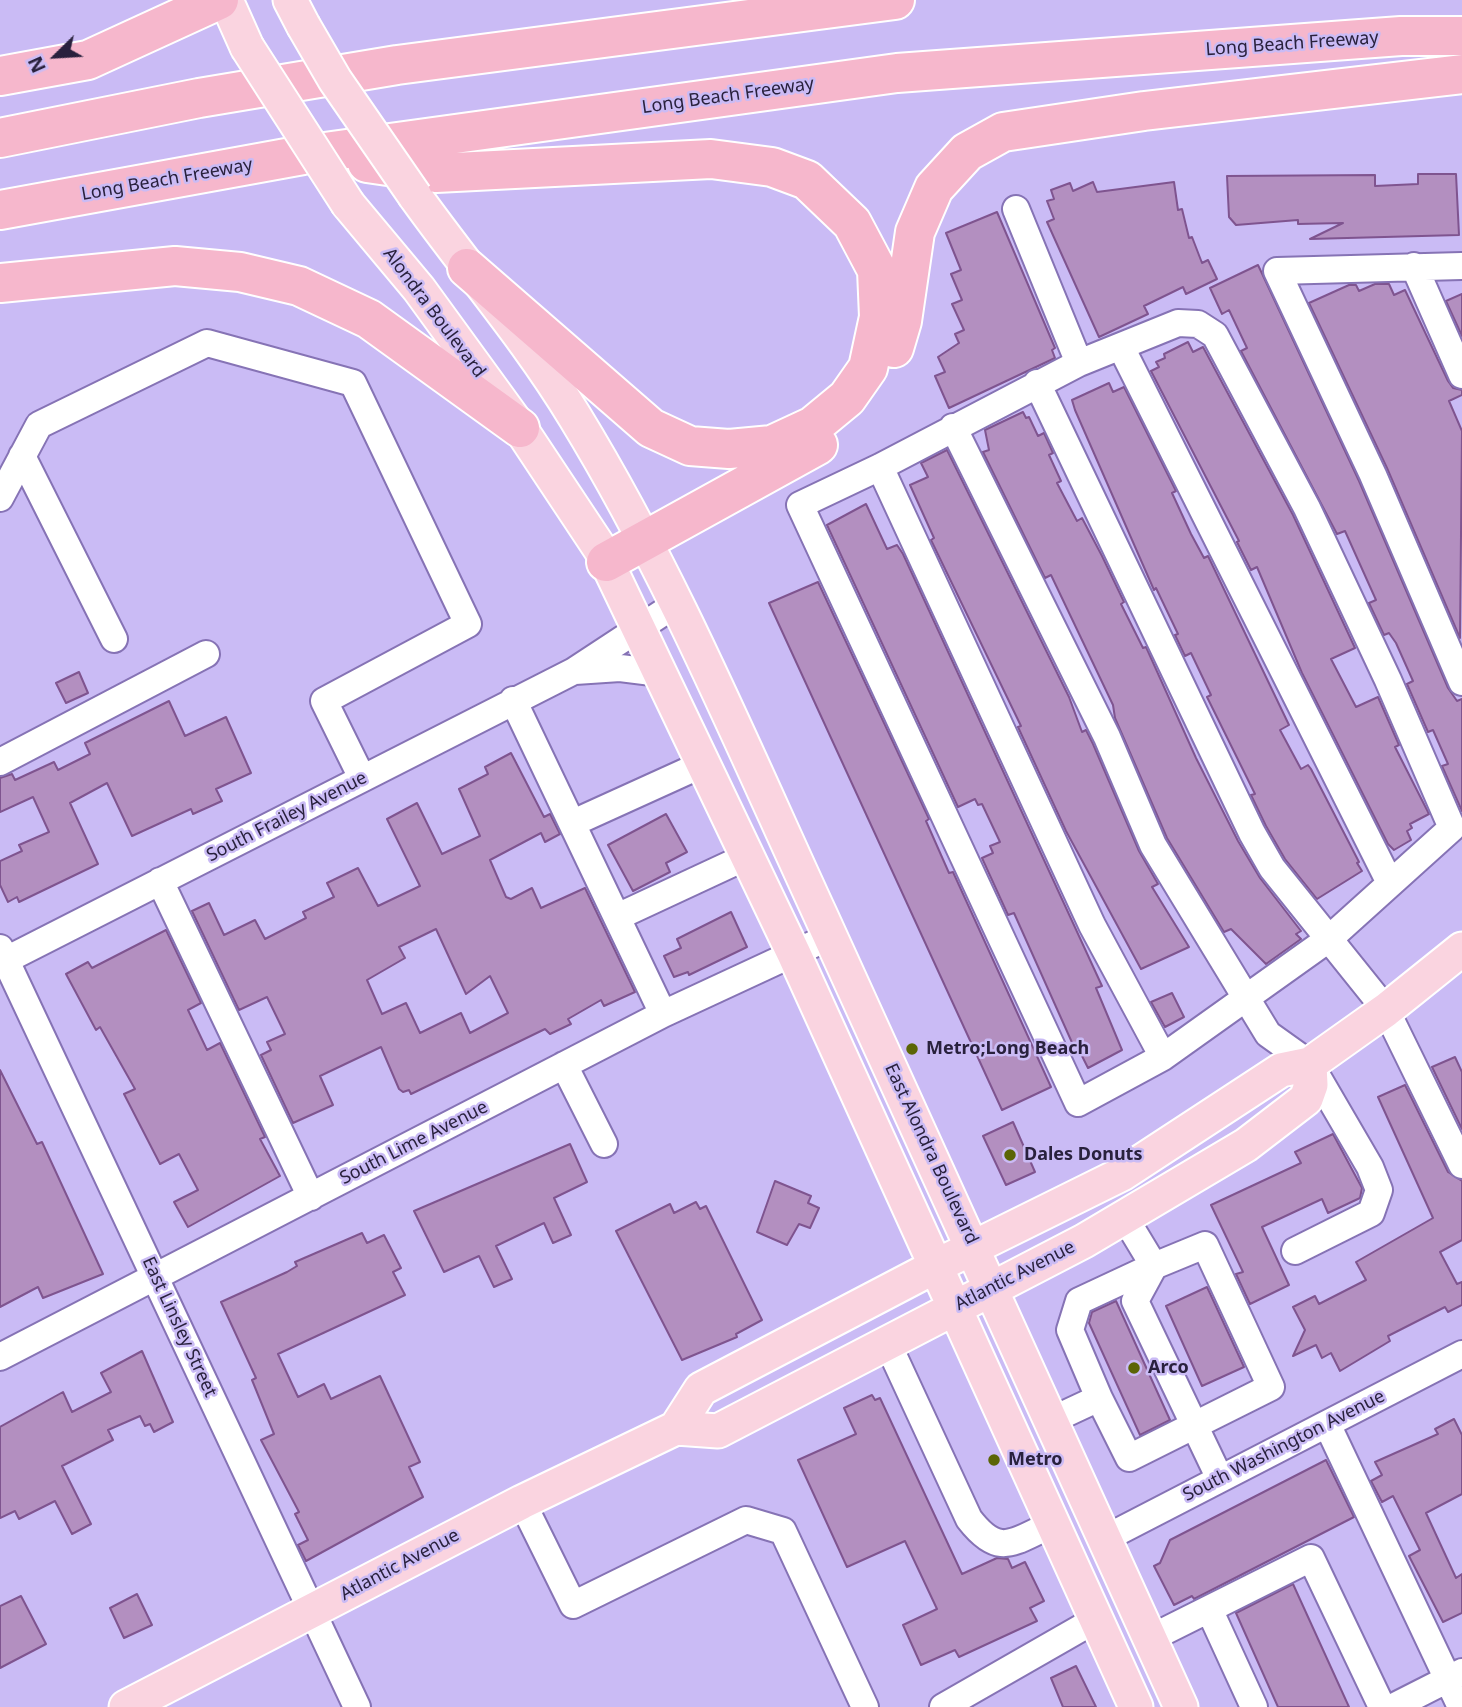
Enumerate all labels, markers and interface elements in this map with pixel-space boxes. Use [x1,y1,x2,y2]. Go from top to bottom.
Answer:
north arrow [21,21,91,91]
street label: Long Beach Freeway [1205,27,1379,61]
text: N [22,52,52,77]
street label: Long Beach Freeway [641,73,815,119]
street label: Long Beach Freeway [80,154,254,206]
street label: Alondra Boulevard [378,244,490,382]
street label: South Frailey Avenue [203,767,371,867]
place label: Metro;Long Beach [926,1038,1089,1060]
marker: Metro;Long Beach [904,1041,920,1057]
street label: East Alondra Boulevard [880,1060,982,1248]
street label: South Lime Avenue [336,1096,492,1190]
place label: Dales Donuts [1024,1144,1142,1166]
marker: Dales Donuts [1002,1147,1018,1163]
street label: Atlantic Avenue [952,1237,1078,1315]
street label: East Linsley Street [137,1253,221,1401]
place label: Arco [1148,1357,1189,1379]
marker: Arco [1126,1360,1142,1376]
street label: South Washington Avenue [1179,1386,1389,1506]
place label: Metro [1008,1449,1062,1471]
marker: Metro [986,1452,1002,1468]
street label: Atlantic Avenue [337,1525,463,1605]

